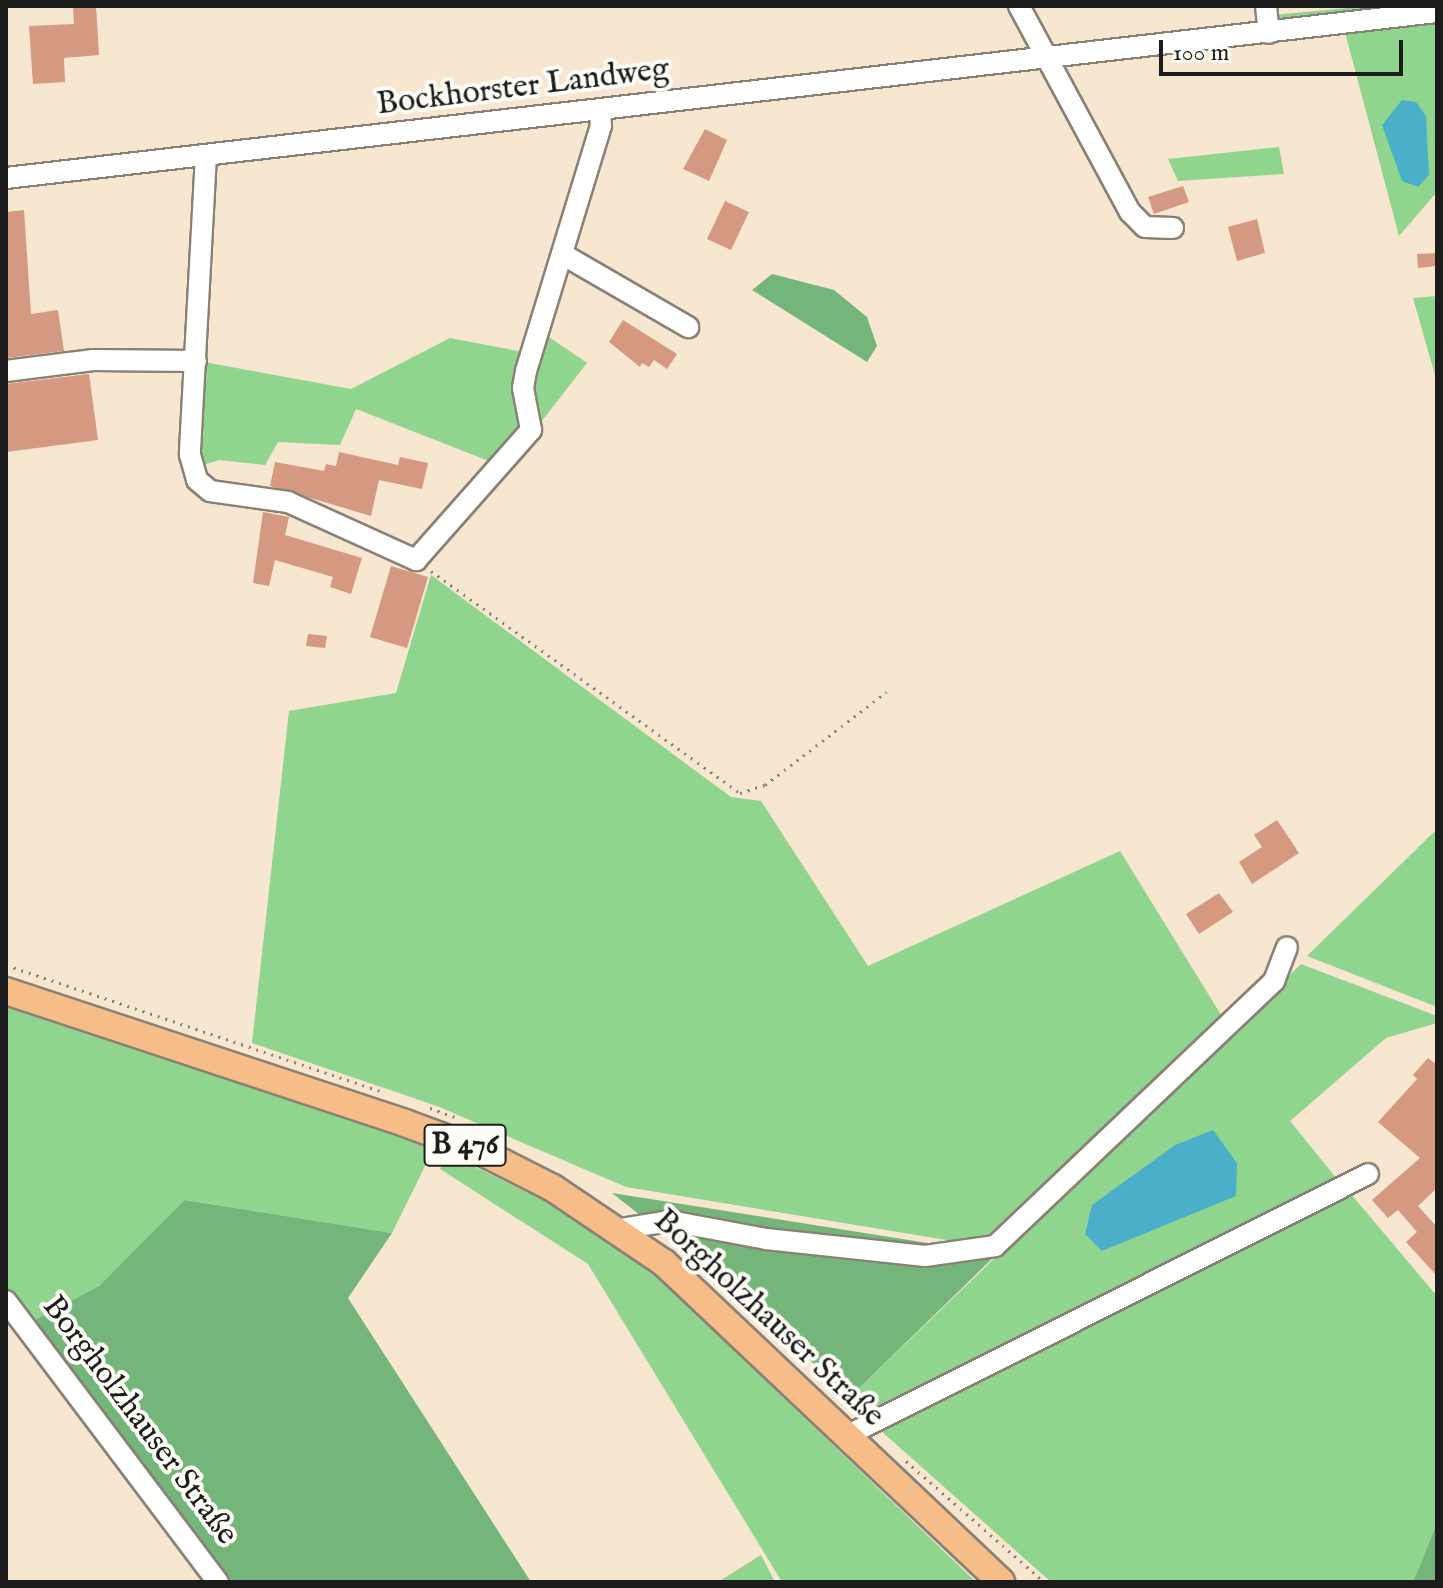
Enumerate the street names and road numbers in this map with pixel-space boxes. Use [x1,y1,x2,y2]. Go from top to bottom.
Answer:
street label: Bockhorster Landweg [375,51,671,125]
road number: B 476 [423,1119,507,1171]
street label: Borgholzhauser Straße [645,1202,891,1436]
street label: Borgholzhauser Straße [33,1289,245,1553]

